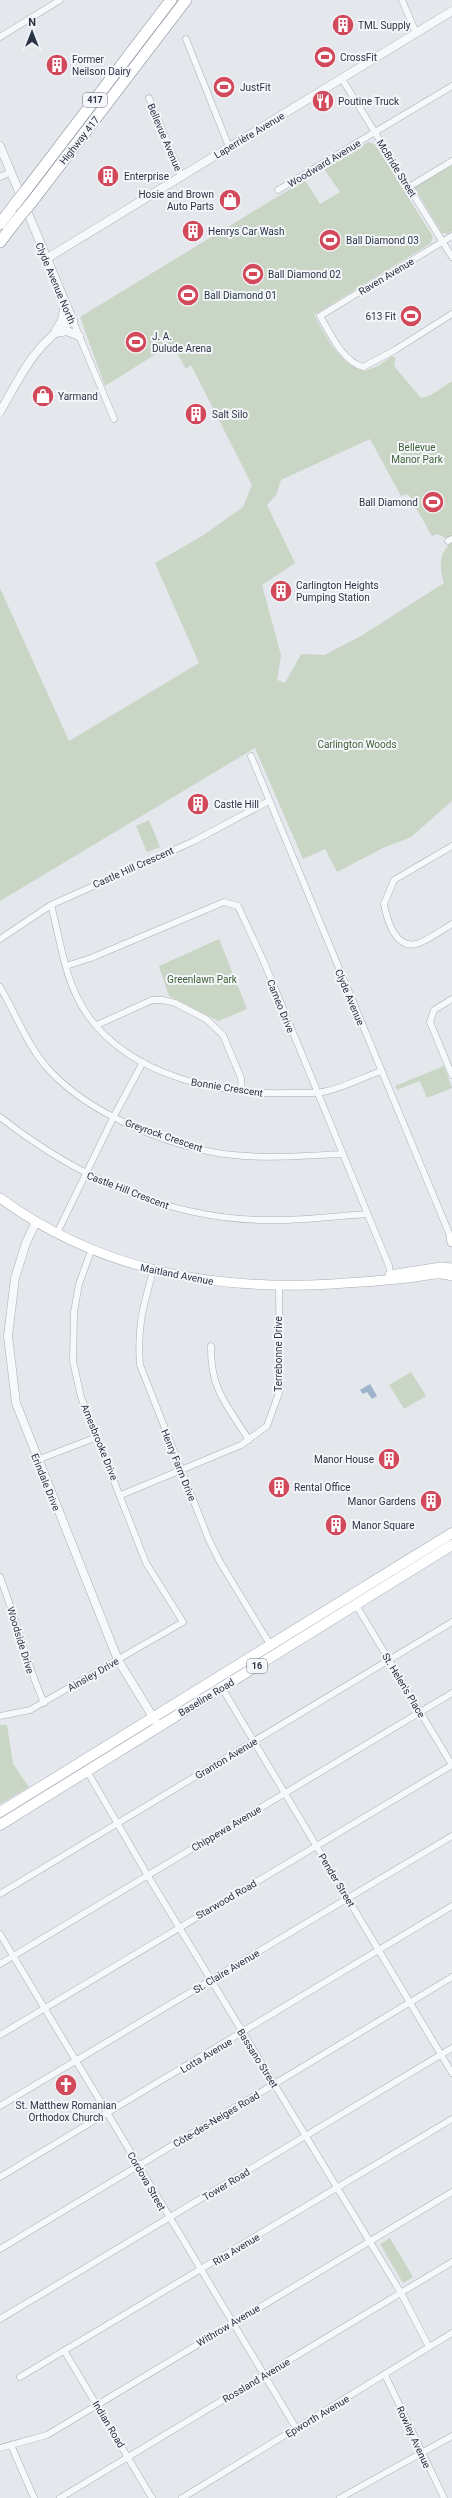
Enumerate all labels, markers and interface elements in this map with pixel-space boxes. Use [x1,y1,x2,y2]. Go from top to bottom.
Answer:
north arrow [12,12,52,52]
building icon: TML Supply [330,12,356,38]
text: N [28,16,36,29]
place label: TML Supply [358,20,411,31]
sports icon: CrossFit [312,44,338,70]
building icon: Former Neilson Dairy [44,52,70,78]
place label: CrossFit [340,52,377,63]
place label: Former Neilson Dairy [72,54,131,77]
sports icon: JustFit [211,74,237,100]
place label: JustFit [240,82,271,93]
restaurant icon: Poutine Truck [310,88,336,114]
road number: 417 [83,93,107,107]
place label: Poutine Truck [338,96,400,107]
street label: Bellevue Avenue [145,102,184,173]
street label: Laperrière Avenue [212,110,286,161]
street label: Highway 417 [57,114,102,166]
street label: Woodward Avenue [286,137,363,189]
street label: McBride Street [374,137,419,199]
building icon: Enterprise [95,163,121,189]
place label: Enterprise [124,171,169,182]
shop icon: Hosie and Brown Auto Parts [217,187,243,213]
place label: Hosie and Brown Auto Parts [138,189,214,212]
building icon: Henrys Car Wash [180,218,206,244]
place label: Henrys Car Wash [208,226,284,237]
sports icon: Ball Diamond 03 [317,227,343,253]
place label: Ball Diamond 03 [346,235,419,246]
street label: Clyde Avenue North [33,241,78,326]
street label: Raven Avenue [357,256,416,297]
sports icon: Ball Diamond 02 [240,261,266,287]
place label: Ball Diamond 02 [268,269,341,280]
sports icon: Ball Diamond 01 [175,282,201,308]
place label: Ball Diamond 01 [204,290,277,301]
sports icon: 613 Fit [398,303,424,329]
place label: 613 Fit [365,311,396,322]
sports icon: J. A. Dulude Arena [123,329,149,355]
place label: J. A. Dulude Arena [152,331,212,354]
shop icon: Yarmand [30,383,56,409]
place label: Yarmand [58,391,98,402]
building icon: Salt Silo [183,401,209,427]
place label: Salt Silo [212,409,248,420]
park label: Bellevue Manor Park [391,442,444,465]
sports icon: Ball Diamond [420,489,446,515]
place label: Ball Diamond [359,497,418,508]
building icon: Carlington Heights Pumping Station [268,578,294,604]
place label: Carlington Heights Pumping Station [296,580,379,603]
park label: Carlington Woods [317,739,397,750]
building icon: Castle Hill [185,791,211,817]
place label: Castle Hill [214,799,259,810]
street label: Castle Hill Crescent [91,845,175,890]
street label: Clyde Avenue [333,968,366,1027]
park label: Greenlawn Park [167,974,238,985]
street label: Cameo Drive [265,978,296,1035]
street label: Bonnie Crescent [190,1076,264,1099]
street label: Greyrock Crescent [124,1117,204,1154]
street label: Castle Hill Crescent [85,1170,170,1211]
street label: Maitland Avenue [139,1262,214,1287]
street label: Terrebonne Drive [273,1316,284,1392]
street label: Amesbrooke Drive [79,1402,120,1482]
street label: Henry Farm Drive [159,1428,198,1503]
building icon: Manor House [376,1446,402,1472]
street label: Erindale Drive [29,1452,62,1512]
place label: Manor House [314,1454,374,1465]
building icon: Rental Office [266,1474,292,1500]
place label: Rental Office [294,1482,351,1493]
building icon: Manor Gardens [418,1488,444,1514]
place label: Manor Gardens [348,1496,416,1507]
building icon: Manor Square [323,1512,349,1538]
place label: Manor Square [352,1520,414,1531]
street label: Woodside Drive [5,1605,36,1675]
street label: St. Helen's Place [380,1651,427,1719]
street label: Ainsley Drive [66,1655,121,1693]
road number: 16 [247,1659,267,1673]
street label: Baseline Road [176,1676,236,1718]
street label: Granton Avenue [193,1736,259,1781]
street label: Chippewa Avenue [190,1803,263,1854]
street label: Pender Street [316,1852,357,1909]
street label: Starwood Road [194,1878,258,1921]
street label: St. Claire Avenue [191,1947,261,1995]
street label: Bassano Street [235,2027,280,2090]
street label: Lotta Avenue [178,2036,234,2075]
church icon: St. Matthew Romanian Orthodox Church [53,2072,79,2098]
street label: Côte-des-Neiges Road [171,2089,261,2150]
place label: St. Matthew Romanian Orthodox Church [16,2100,116,2123]
street label: Cordova Street [125,2150,168,2213]
street label: Tower Road [201,2166,252,2203]
street label: Rita Avenue [211,2231,262,2268]
street label: Withrow Avenue [195,2302,262,2349]
street label: Rossland Avenue [221,2356,292,2405]
street label: Epworth Avenue [284,2393,351,2440]
street label: Indian Road [90,2399,127,2450]
street label: Rowley Avenue [394,2405,433,2470]

